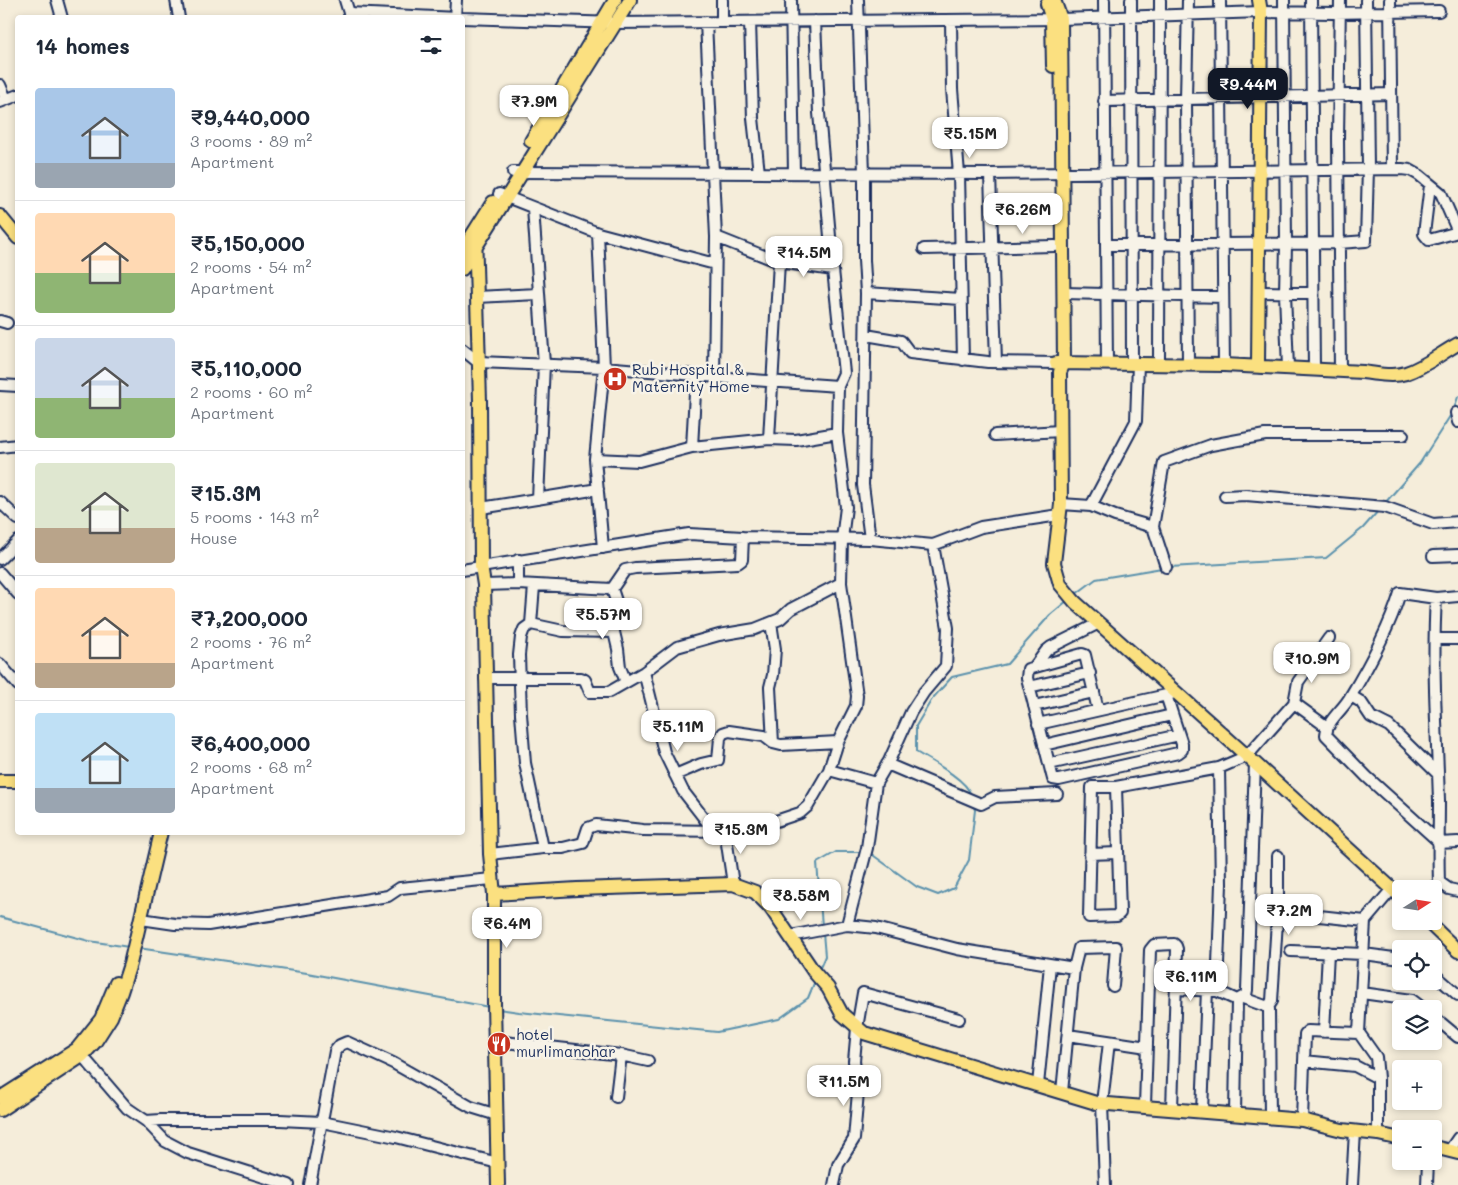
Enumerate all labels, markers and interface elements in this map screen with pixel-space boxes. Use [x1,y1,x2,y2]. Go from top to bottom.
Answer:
icon: filters [417,31,445,59]
text: 14 homes [35,32,130,59]
pin: ₹9.44M [1207,68,1289,110]
text: ₹9.44M [1219,73,1277,94]
pin: ₹7.9M [499,84,569,127]
text: ₹7.9M [511,90,558,111]
text: ₹9,440,000 [190,103,310,130]
icon: home [75,108,135,168]
pin: ₹5.15M [929,116,1011,159]
text: ₹5.15M [943,122,997,143]
text: 3 rooms · 89 m² [190,130,312,151]
text: Apartment [190,151,275,172]
pin: ₹6.26M [982,192,1064,235]
text: ₹6.26M [995,198,1051,219]
text: ₹5,150,000 [190,229,305,256]
icon: home [75,233,135,293]
pin: ₹14.5M [763,236,845,278]
text: ₹14.5M [776,241,832,262]
text: 2 rooms · 54 m² [190,256,311,277]
text: Apartment [190,277,275,298]
text: ₹5,110,000 [190,354,302,381]
icon: home [75,358,135,418]
place label: Rubi Hospital & Maternity Home [632,359,750,396]
hospital icon: Rubi Hospital & Maternity Home [602,366,628,392]
text: 2 rooms · 60 m² [190,381,312,402]
text: Apartment [190,402,275,423]
text: ₹15.3M [190,479,262,506]
icon: home [75,483,135,543]
text: 5 rooms · 143 m² [190,506,319,527]
text: House [190,527,237,548]
pin: ₹5.57M [562,598,644,640]
text: ₹5.57M [575,603,631,624]
text: ₹7,200,000 [190,604,308,631]
icon: home [75,608,135,668]
text: 2 rooms · 76 m² [190,631,311,652]
pin: ₹10.9M [1271,642,1353,684]
text: ₹10.9M [1284,647,1340,668]
text: Apartment [190,652,275,673]
pin: ₹5.11M [637,710,719,752]
text: ₹5.11M [652,715,704,736]
text: ₹6,400,000 [190,729,310,756]
icon: home [75,733,135,793]
text: 2 rooms · 68 m² [190,756,312,777]
text: Apartment [190,777,275,798]
pin: ₹15.3M [700,812,782,855]
text: ₹15.3M [714,818,768,839]
pin: ₹8.58M [760,878,842,921]
north arrow [1392,880,1442,930]
map controls [1392,880,1442,1170]
text: ₹8.58M [772,884,830,905]
pin: ₹7.2M [1254,894,1324,936]
text: ₹7.2M [1266,899,1312,920]
pin: ₹6.4M [472,906,542,949]
text: ₹6.4M [483,912,531,933]
button: locate [1392,940,1442,990]
pin: ₹6.11M [1150,960,1232,1002]
text: ₹6.11M [1165,965,1217,986]
button: layers [1392,1000,1442,1050]
place label: hotel murlimanohar [516,1024,616,1061]
restaurant icon: hotel murlimanohar [486,1031,512,1057]
button: + [1392,1060,1442,1110]
pin: ₹11.5M [803,1064,885,1107]
text: ₹11.5M [818,1070,870,1091]
button: − [1392,1120,1442,1170]

